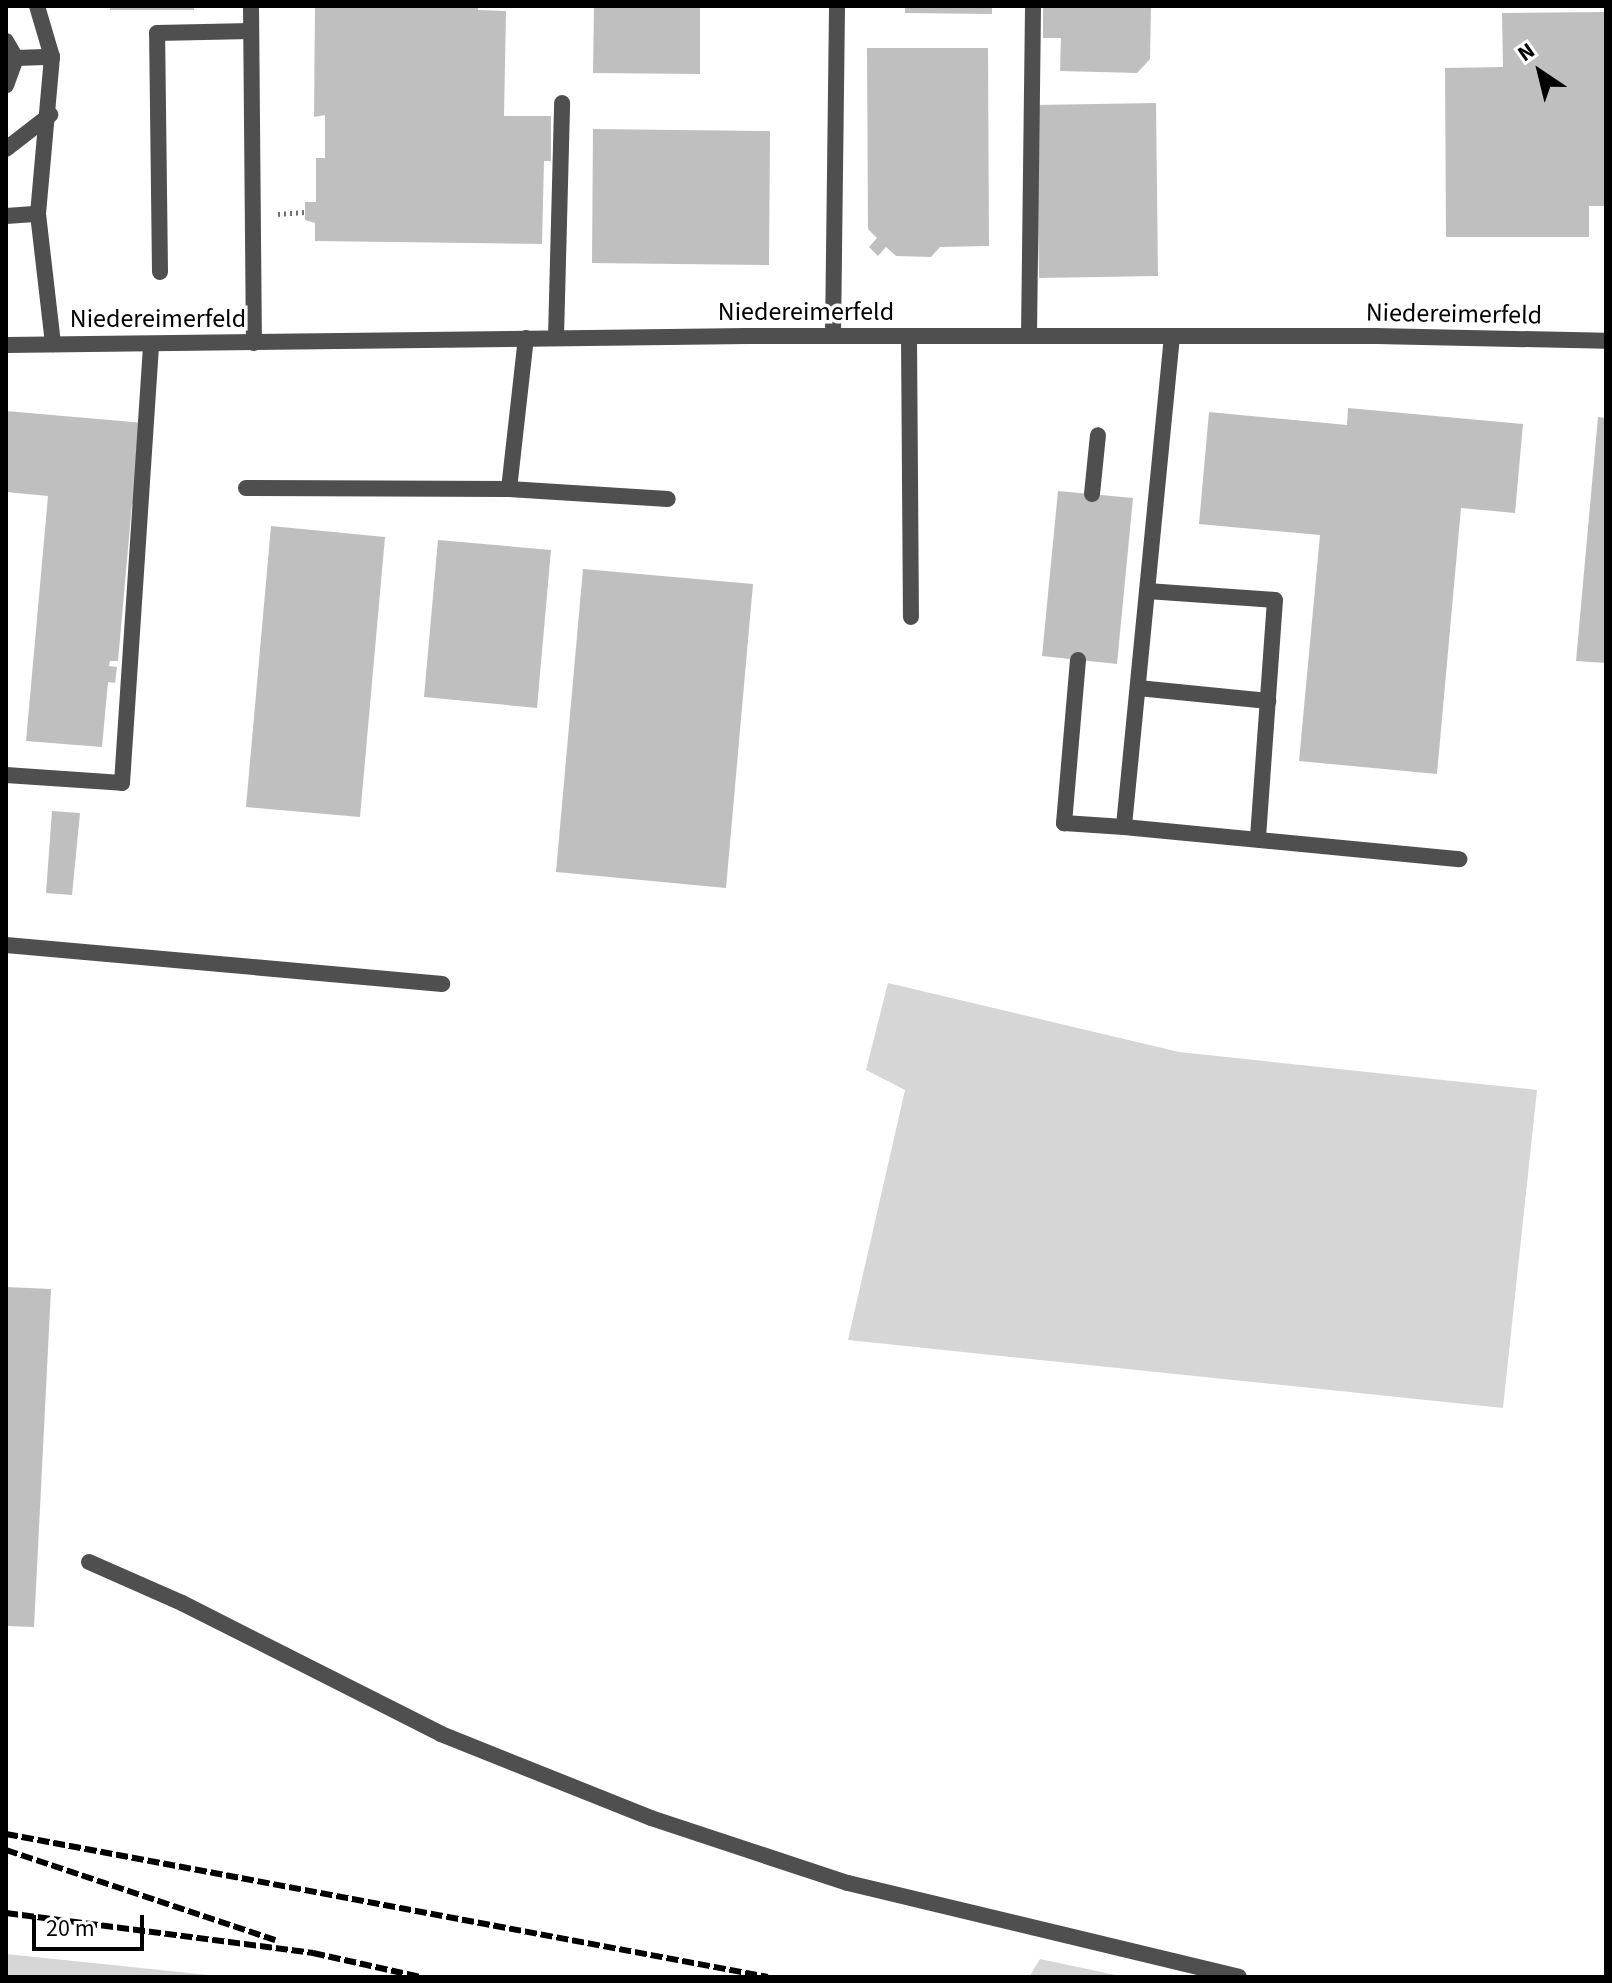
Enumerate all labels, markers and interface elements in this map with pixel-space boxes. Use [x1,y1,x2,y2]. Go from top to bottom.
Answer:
north arrow [1500,32,1580,112]
text: N [1511,35,1541,70]
street label: Niedereimerfeld [718,296,894,328]
street label: Niedereimerfeld [1366,297,1542,331]
street label: Niedereimerfeld [70,303,246,335]
scale bar [36,1899,148,1949]
text: 20 m [46,1911,95,1946]

